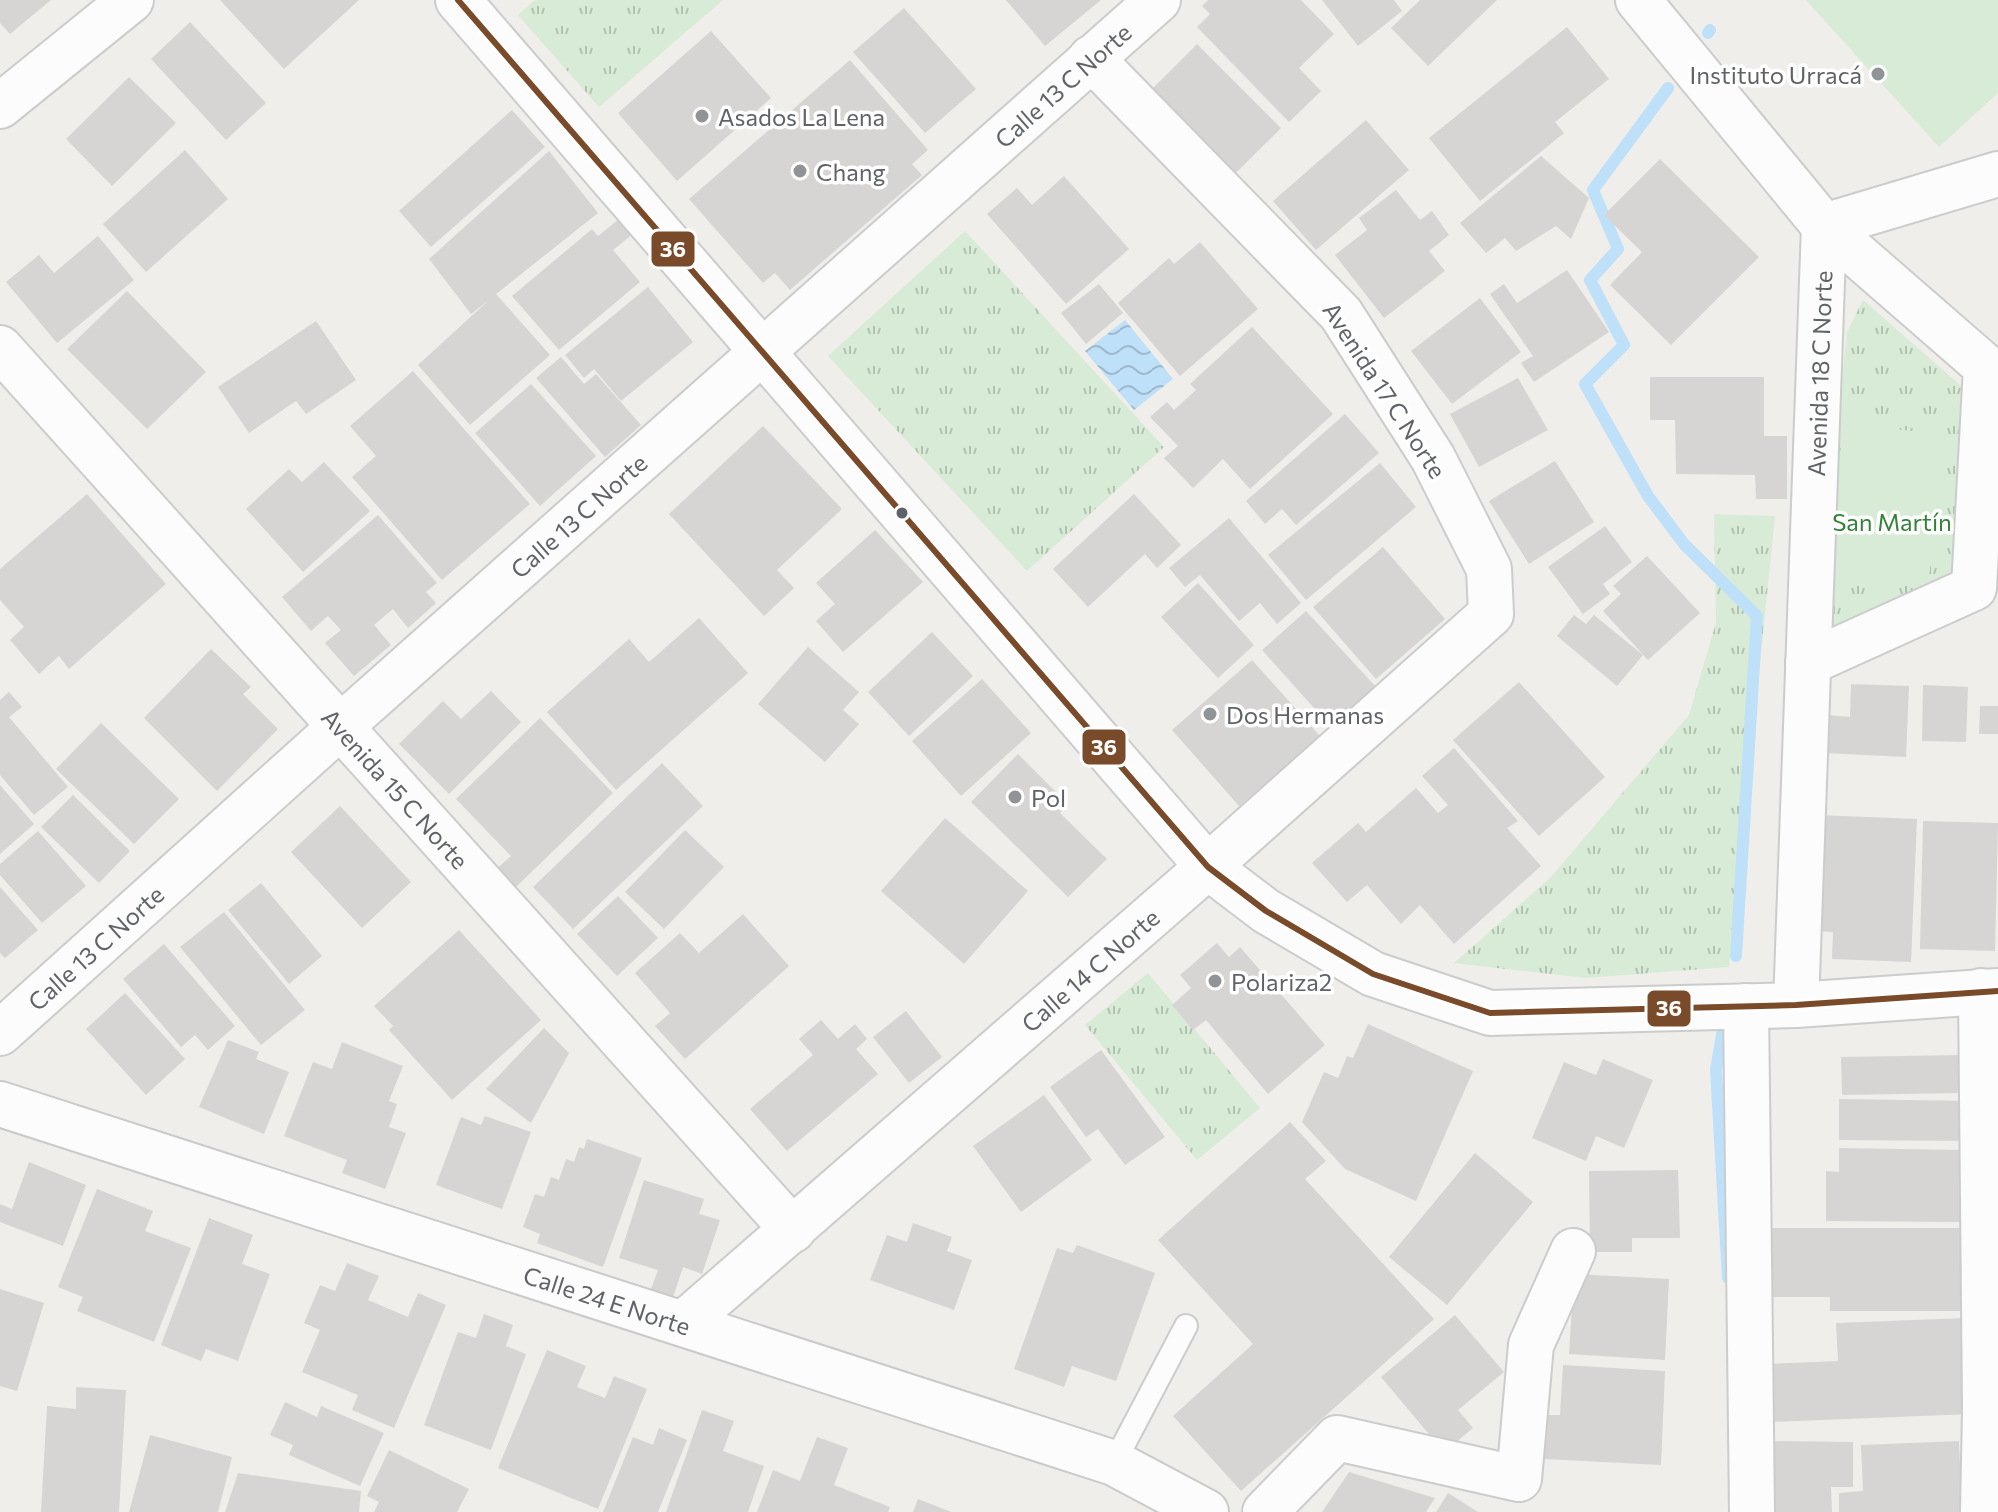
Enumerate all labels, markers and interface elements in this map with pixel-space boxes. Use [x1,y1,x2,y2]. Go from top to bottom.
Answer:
street label: Calle 13 C Norte [988,17,1137,153]
place label: Instituto Urracá [1689,60,1862,89]
marker: Instituto Urracá [1869,65,1887,83]
place label: Asados La Lena [718,102,885,131]
marker: Asados La Lena [693,107,711,125]
place label: Chang [816,157,886,186]
marker: Chang [791,162,809,180]
line badge: 36 [650,230,696,268]
text: 36 [660,235,686,262]
street label: Avenida 18 C Norte [1801,270,1837,477]
street label: Avenida 17 C Norte [1317,297,1453,483]
street label: Calle 13 C Norte [504,447,652,583]
unlabelled marker [894,505,910,521]
park label: San Martín [1832,507,1952,536]
place label: Dos Hermanas [1226,700,1384,729]
street label: Avenida 15 C Norte [316,702,475,874]
marker: Dos Hermanas [1201,705,1219,723]
line badge: 36 [1081,728,1127,766]
text: 36 [1091,733,1117,760]
place label: Pol [1031,783,1066,812]
marker: Pol [1006,788,1024,806]
street label: Calle 13 C Norte [21,879,169,1016]
street label: Calle 14 C Norte [1015,902,1165,1038]
place label: Polariza2 [1231,967,1332,996]
marker: Polariza2 [1206,972,1224,990]
line badge: 36 [1646,989,1692,1028]
text: 36 [1656,994,1682,1021]
street label: Calle 24 E Norte [520,1259,694,1340]

